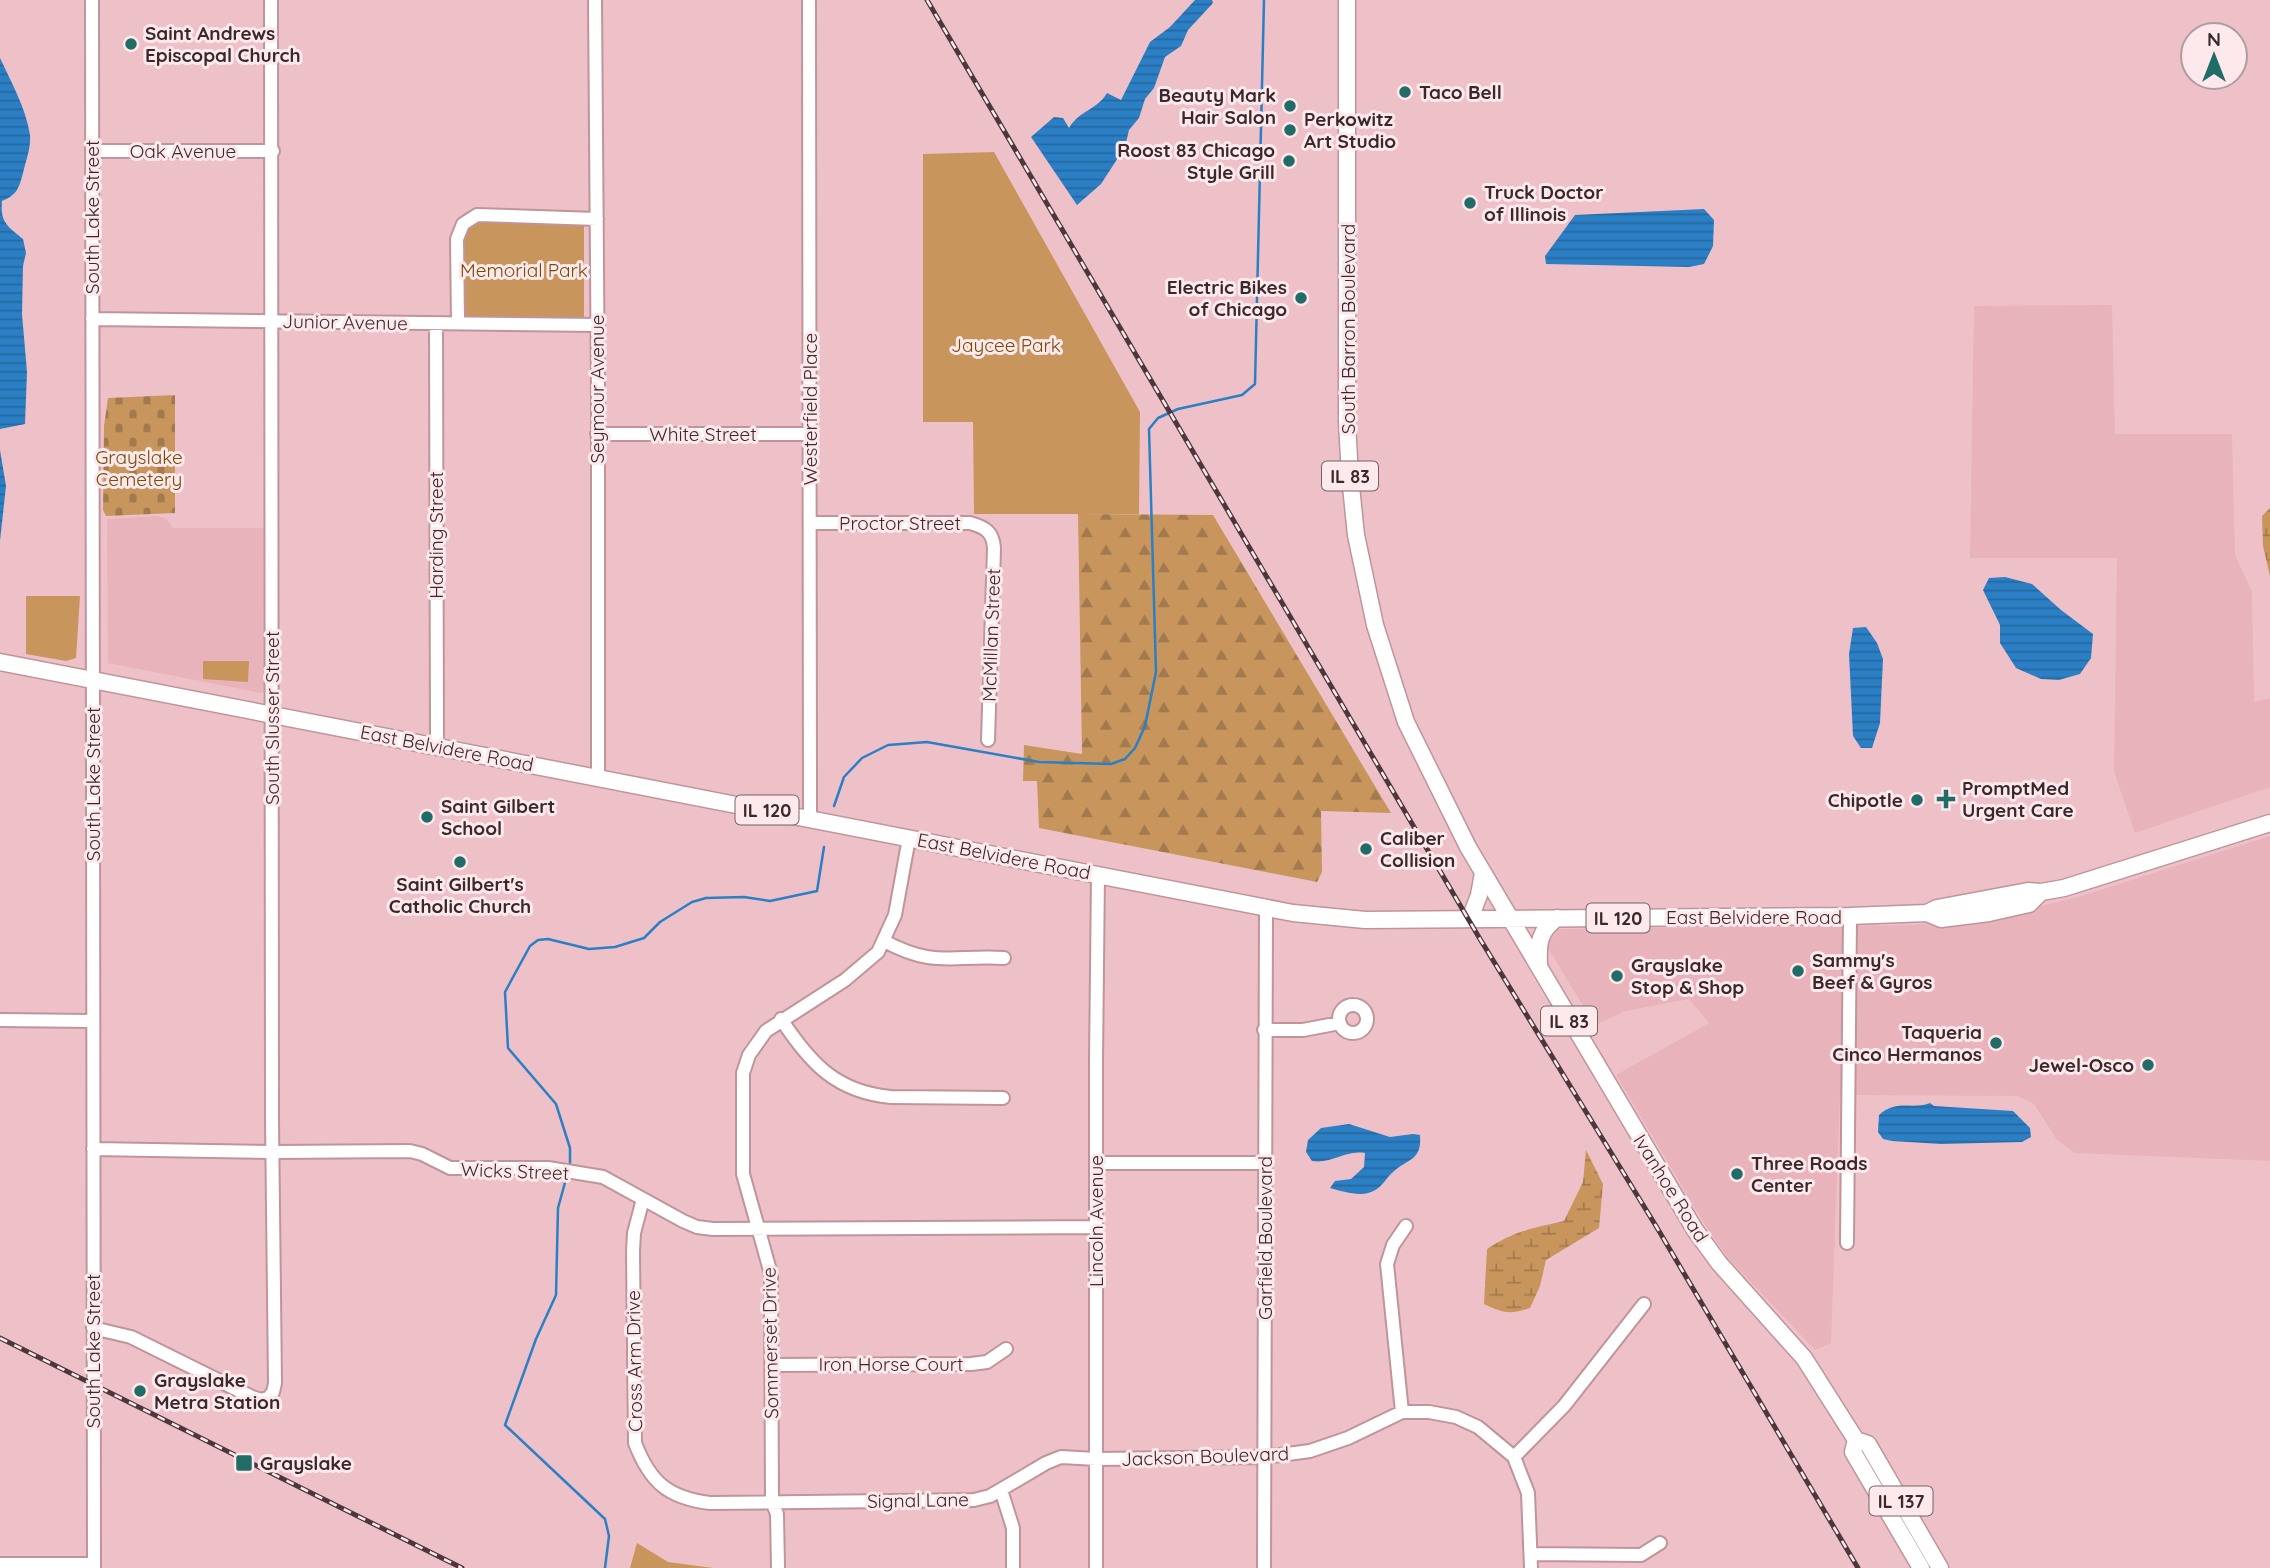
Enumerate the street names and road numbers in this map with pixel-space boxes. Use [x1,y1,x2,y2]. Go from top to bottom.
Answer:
street label: Oak Avenue [130,139,236,163]
street label: South Lake Street [80,140,104,294]
street label: South Barron Boulevard [1336,224,1360,434]
street label: Junior Avenue [282,309,408,335]
street label: Seymour Avenue [585,314,609,464]
street label: Westerfield Place [798,333,822,485]
street label: White Street [649,422,757,446]
road number: IL 83 [1322,462,1378,490]
street label: Harding Street [424,471,448,599]
street label: Proctor Street [839,511,961,535]
street label: McMillan Street [977,568,1005,702]
street label: South Slusser Street [260,631,284,805]
street label: South Lake Street [81,707,105,861]
street label: East Belvidere Road [358,719,536,777]
road number: IL 120 [736,796,798,824]
street label: East Belvidere Road [915,827,1093,885]
road number: IL 120 [1586,903,1650,932]
street label: East Belvidere Road [1666,905,1842,929]
road number: IL 83 [1541,1006,1597,1036]
street label: Ivanhoe Road [1628,1130,1714,1246]
street label: Lincoln Avenue [1084,1155,1108,1287]
street label: Garfield Boulevard [1253,1156,1277,1320]
street label: Wicks Street [460,1157,570,1185]
street label: Sommerset Drive [757,1267,783,1419]
street label: South Lake Street [81,1274,105,1428]
street label: Cross Arm Drive [621,1290,647,1432]
street label: Iron Horse Court [818,1352,964,1376]
street label: Jackson Boulevard [1121,1441,1289,1471]
road number: IL 137 [1870,1486,1932,1516]
street label: Signal Lane [867,1487,969,1513]

